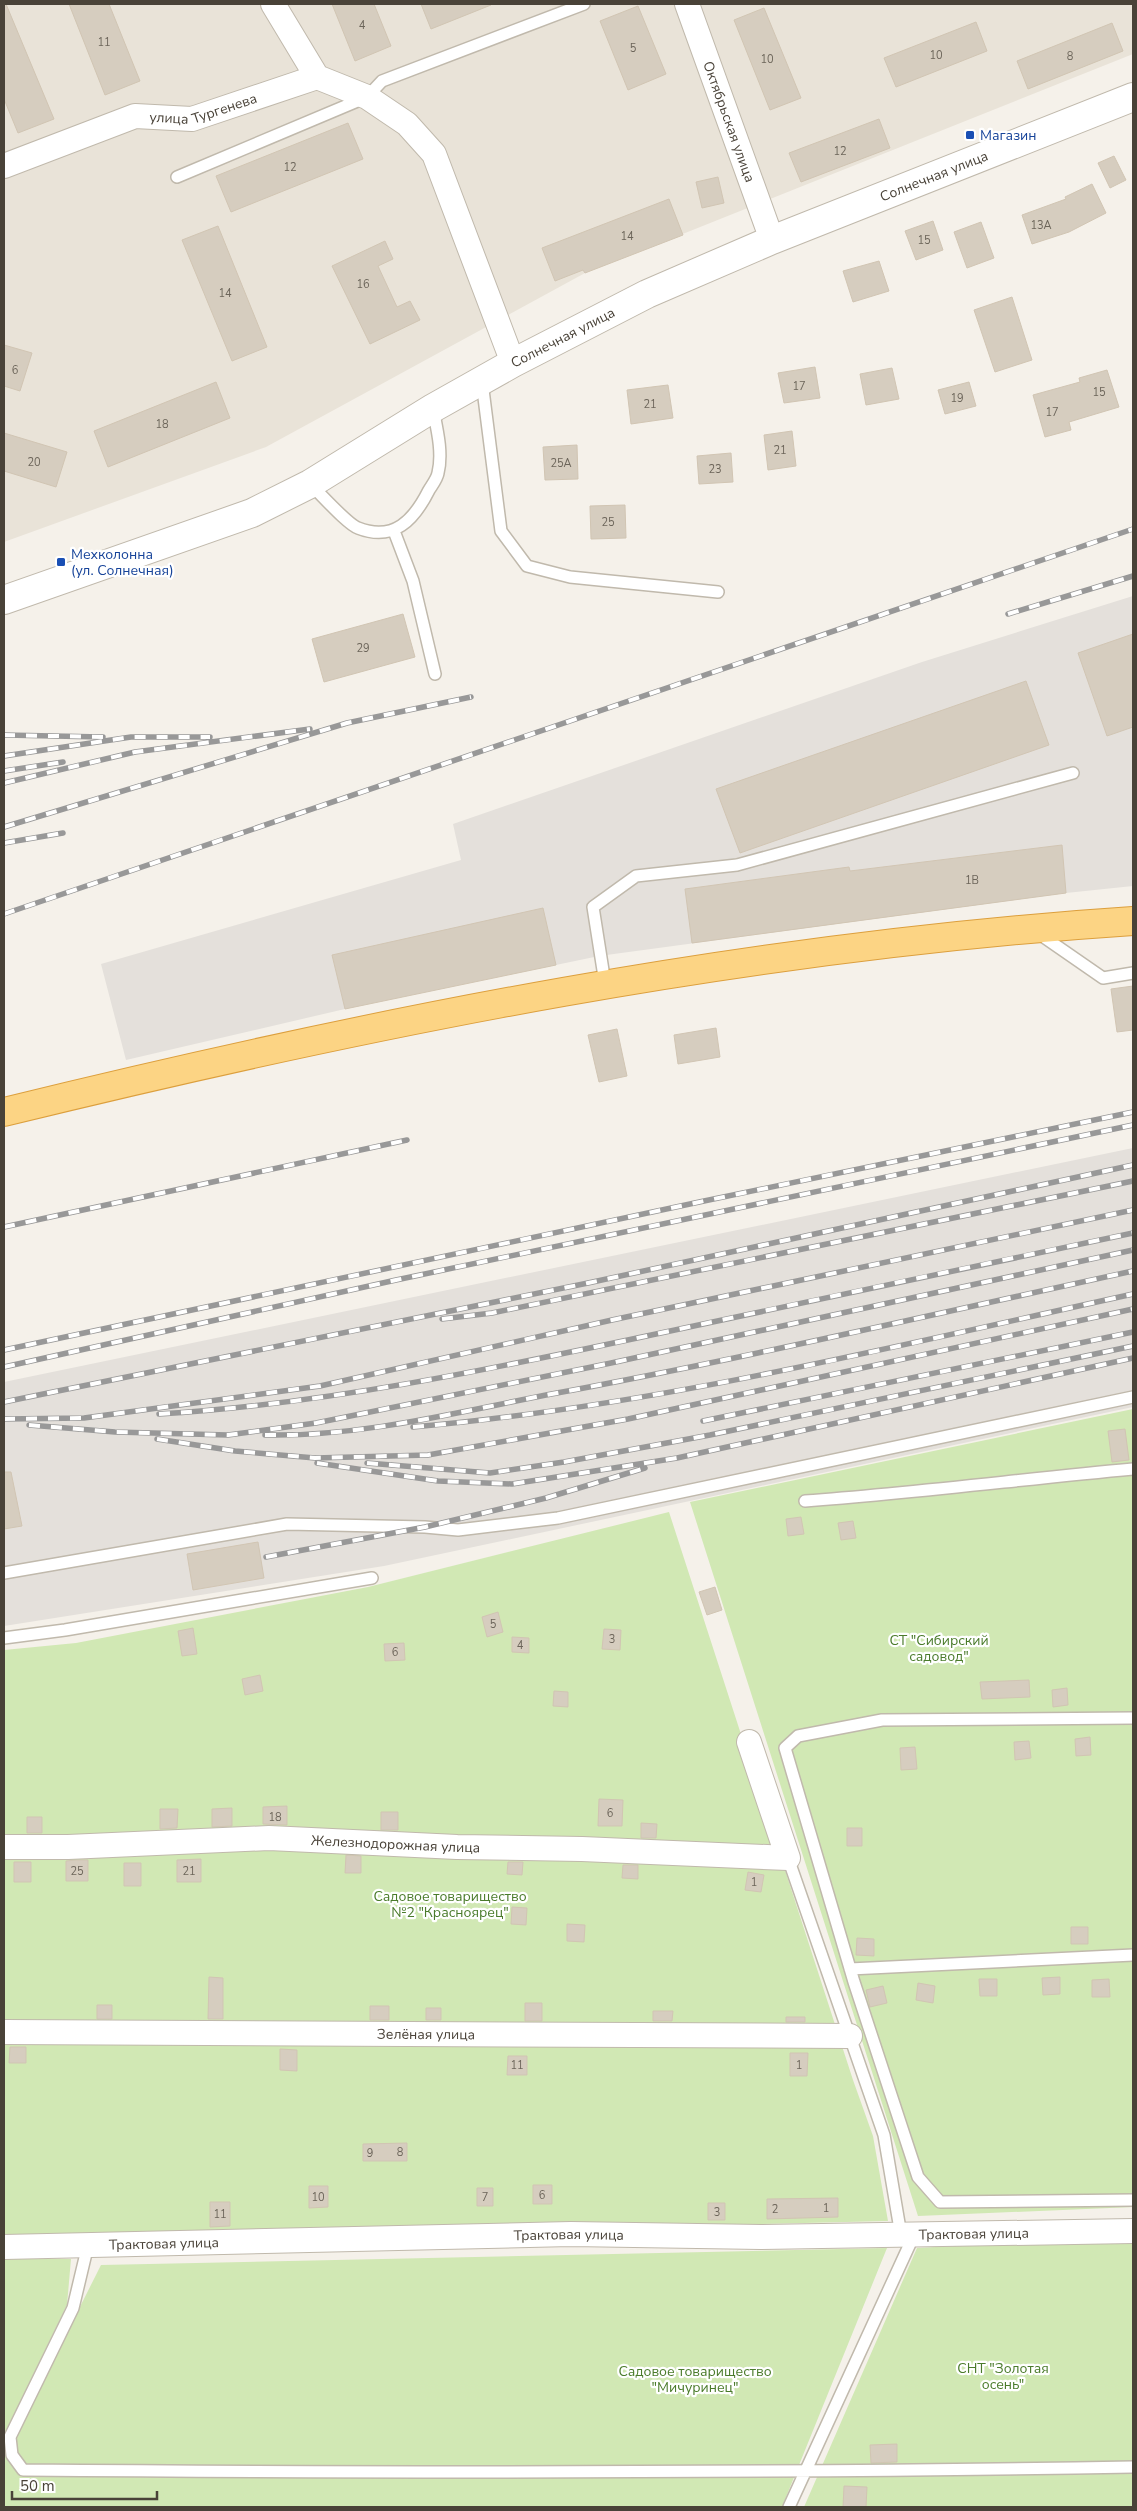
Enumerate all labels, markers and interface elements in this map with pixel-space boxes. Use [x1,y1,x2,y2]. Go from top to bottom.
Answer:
house number: 4 [359,18,366,33]
house number: 11 [97,35,111,50]
house number: 5 [630,41,637,56]
house number: 10 [929,48,943,63]
house number: 8 [1067,49,1074,64]
house number: 10 [760,52,774,67]
street label: Октябрьская улица [699,58,760,185]
street label: улица Тургенева [149,88,259,128]
place label: Магазин [980,126,1037,145]
marker: Магазин [964,129,976,141]
house number: 12 [833,144,847,159]
street label: Солнечная улица [877,146,991,206]
house number: 12 [283,160,297,175]
house number: 13А [1030,218,1052,233]
house number: 14 [620,229,634,244]
house number: 15 [917,233,931,248]
house number: 16 [356,277,370,292]
house number: 14 [218,286,232,301]
street label: Солнечная улица [507,303,618,372]
house number: 6 [12,363,19,378]
house number: 17 [792,379,806,394]
house number: 15 [1092,385,1106,400]
house number: 19 [950,391,964,406]
house number: 21 [643,397,657,412]
house number: 17 [1045,405,1059,420]
house number: 18 [155,417,169,432]
house number: 21 [773,443,787,458]
house number: 20 [27,455,41,470]
house number: 25А [550,456,572,471]
house number: 23 [708,462,722,477]
house number: 25 [601,515,615,530]
place label: Мехколонна (ул. Солнечная) [71,545,174,580]
marker: Мехколонна (ул. Солнечная) [55,556,67,568]
house number: 29 [356,641,370,656]
house number: 1В [965,873,979,888]
house number: 5 [490,1617,497,1632]
park label: СТ "Сибирский садовод" [889,1631,989,1666]
house number: 3 [609,1632,615,1647]
house number: 4 [517,1638,524,1653]
house number: 6 [392,1645,399,1660]
house number: 6 [607,1806,614,1821]
house number: 18 [268,1810,282,1825]
street label: Железнодорожная улица [311,1831,480,1857]
house number: 25 [70,1864,84,1879]
house number: 21 [182,1864,196,1879]
house number: 1 [751,1875,757,1890]
park label: Садовое товарищество №2 "Красноярец" [373,1887,527,1922]
street label: Зелёная улица [377,2024,475,2044]
house number: 11 [510,2058,524,2073]
house number: 1 [796,2058,802,2073]
house number: 8 [397,2145,404,2160]
house number: 9 [367,2146,373,2161]
house number: 6 [539,2188,546,2203]
house number: 10 [311,2190,325,2205]
house number: 7 [482,2190,488,2205]
house number: 1 [823,2201,829,2216]
house number: 2 [772,2202,778,2217]
house number: 3 [714,2205,720,2220]
house number: 11 [213,2207,227,2222]
street label: Трактовая улица [919,2223,1029,2244]
street label: Трактовая улица [514,2224,624,2245]
street label: Трактовая улица [109,2233,219,2254]
park label: СНТ "Золотая осень" [957,2359,1049,2394]
park label: Садовое товарищество "Мичуринец" [618,2362,772,2397]
scale bar [12,2468,158,2500]
text: 50 m [20,2476,55,2496]

